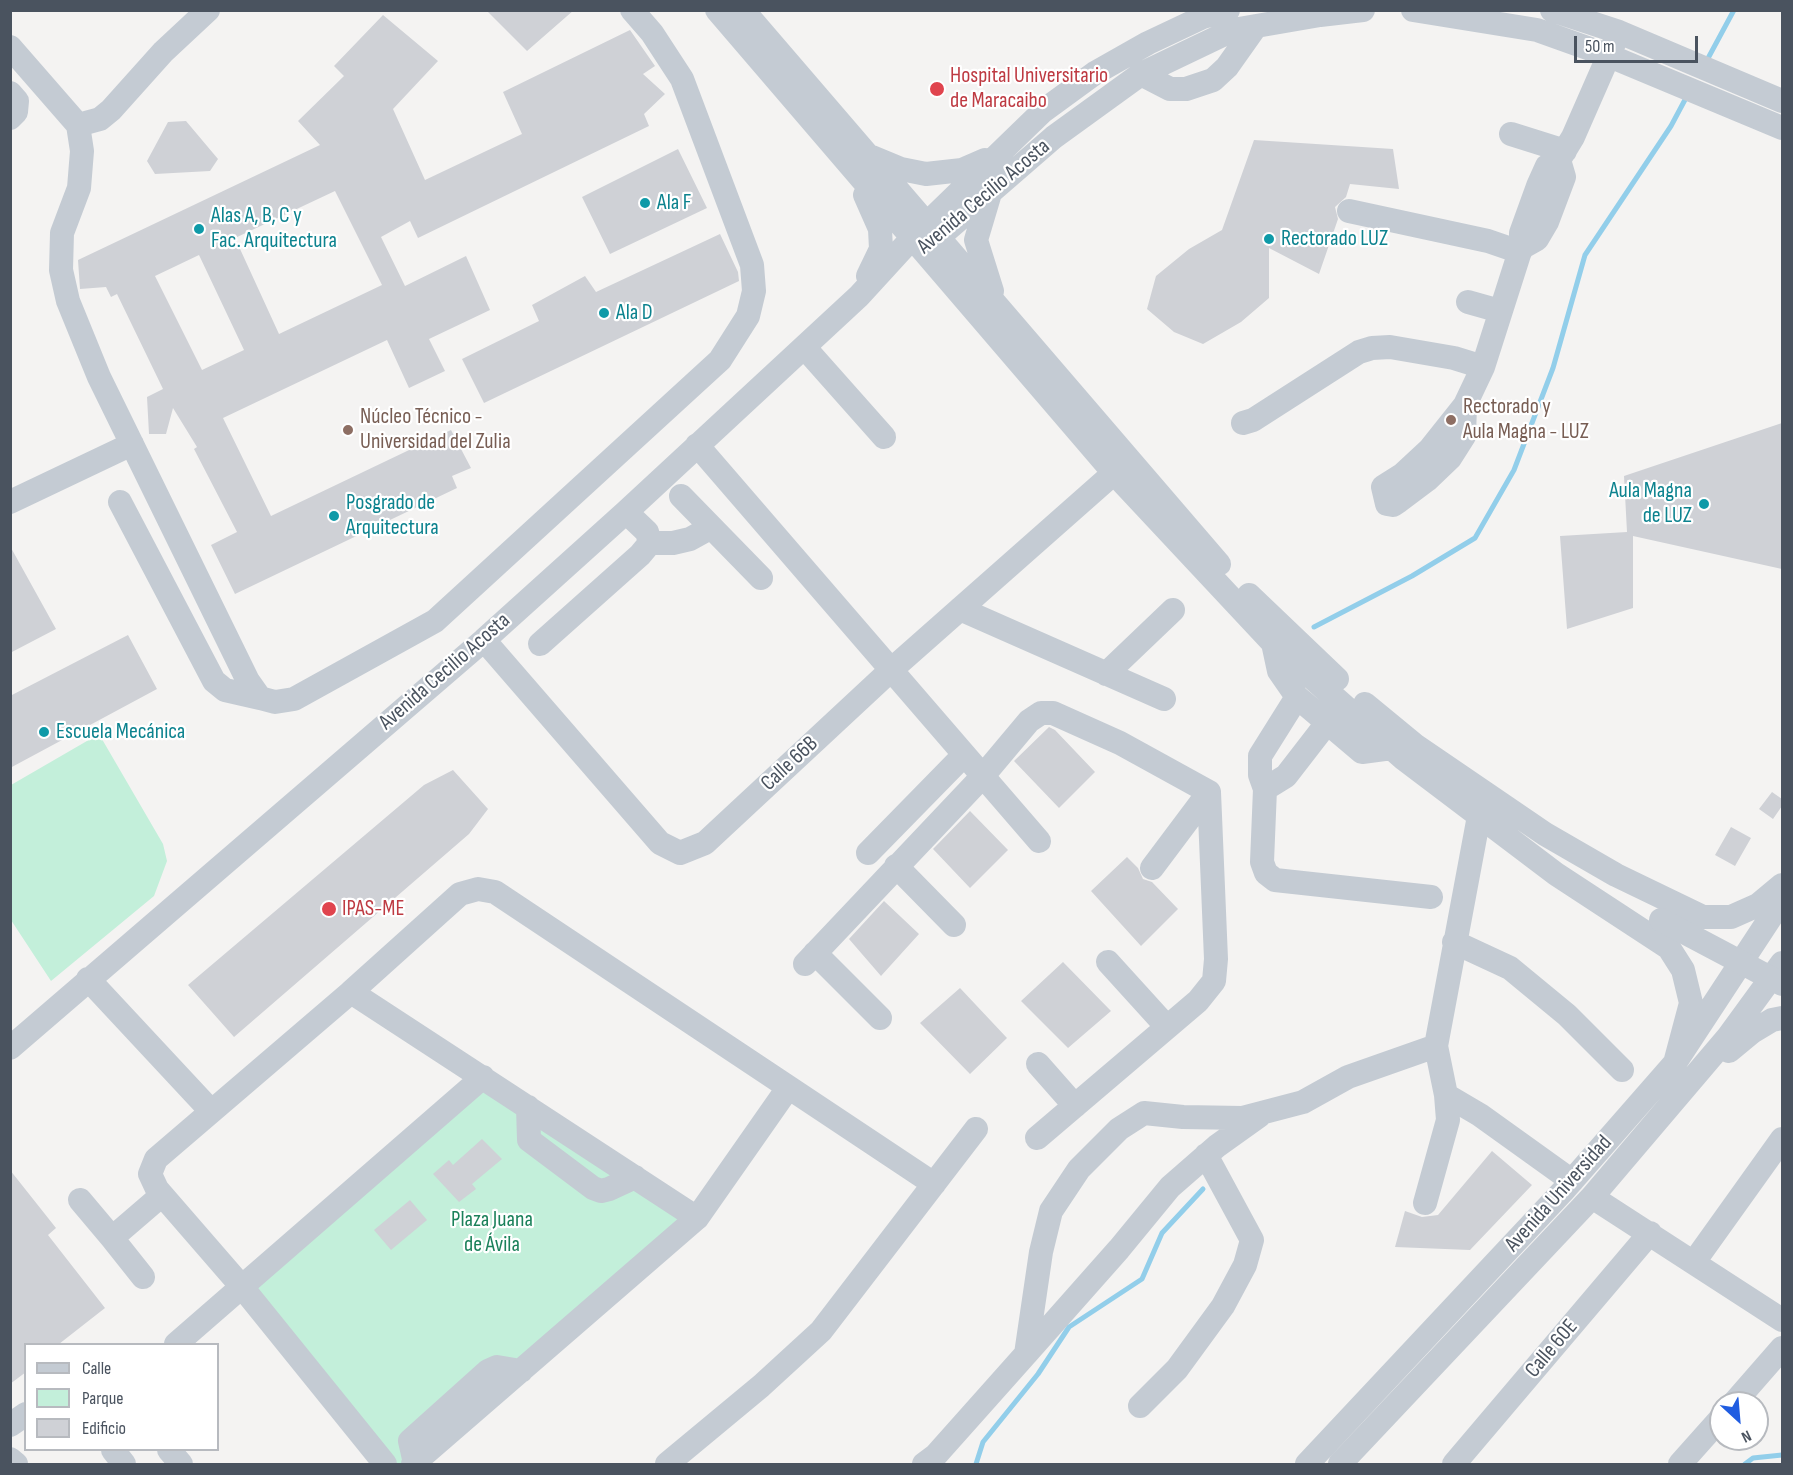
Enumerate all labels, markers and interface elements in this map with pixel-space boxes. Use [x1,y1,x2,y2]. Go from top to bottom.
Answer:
scale bar [1577,24,1702,62]
text: 50 m [1585,36,1615,57]
place label: Hospital Universitario de Maracaibo [950,63,1108,114]
marker: Hospital Universitario de Maracaibo [928,80,946,98]
street label: Avenida Cecilio Acosta [912,134,1056,260]
place label: Ala F [657,190,691,216]
marker: Ala F [638,196,652,210]
place label: Alas A, B, C y Fac. Arquitectura [211,203,337,254]
marker: Alas A, B, C y Fac. Arquitectura [192,222,206,236]
place label: Rectorado LUZ [1281,226,1388,252]
marker: Rectorado LUZ [1262,232,1276,246]
place label: Ala D [616,300,653,326]
marker: Ala D [597,306,611,320]
place label: Rectorado y Aula Magna - LUZ [1463,394,1589,446]
place label: Núcleo Técnico - Universidad del Zulia [360,404,511,456]
marker: Rectorado y Aula Magna - LUZ [1444,413,1458,427]
marker: Núcleo Técnico - Universidad del Zulia [341,423,355,437]
place label: Aula Magna de LUZ [1609,478,1692,530]
place label: Posgrado de Arquitectura [346,490,439,542]
marker: Aula Magna de LUZ [1697,497,1711,511]
marker: Posgrado de Arquitectura [327,509,341,523]
street label: Avenida Cecilio Acosta [374,608,516,736]
place label: Escuela Mecánica [56,719,185,745]
marker: Escuela Mecánica [37,725,51,739]
street label: Calle 66B [756,731,824,797]
place label: IPAS-ME [342,896,404,922]
marker: IPAS-ME [320,900,338,918]
street label: Avenida Universidad [1500,1130,1618,1258]
park label: Plaza Juana de Ávila [451,1207,533,1258]
street label: Calle 60E [1520,1315,1584,1383]
legend [24,1343,219,1451]
text: Calle [82,1358,111,1379]
text: Parque [82,1388,123,1409]
north arrow [1709,1391,1769,1451]
text: Edificio [82,1418,126,1439]
text: N [1738,1425,1754,1446]

